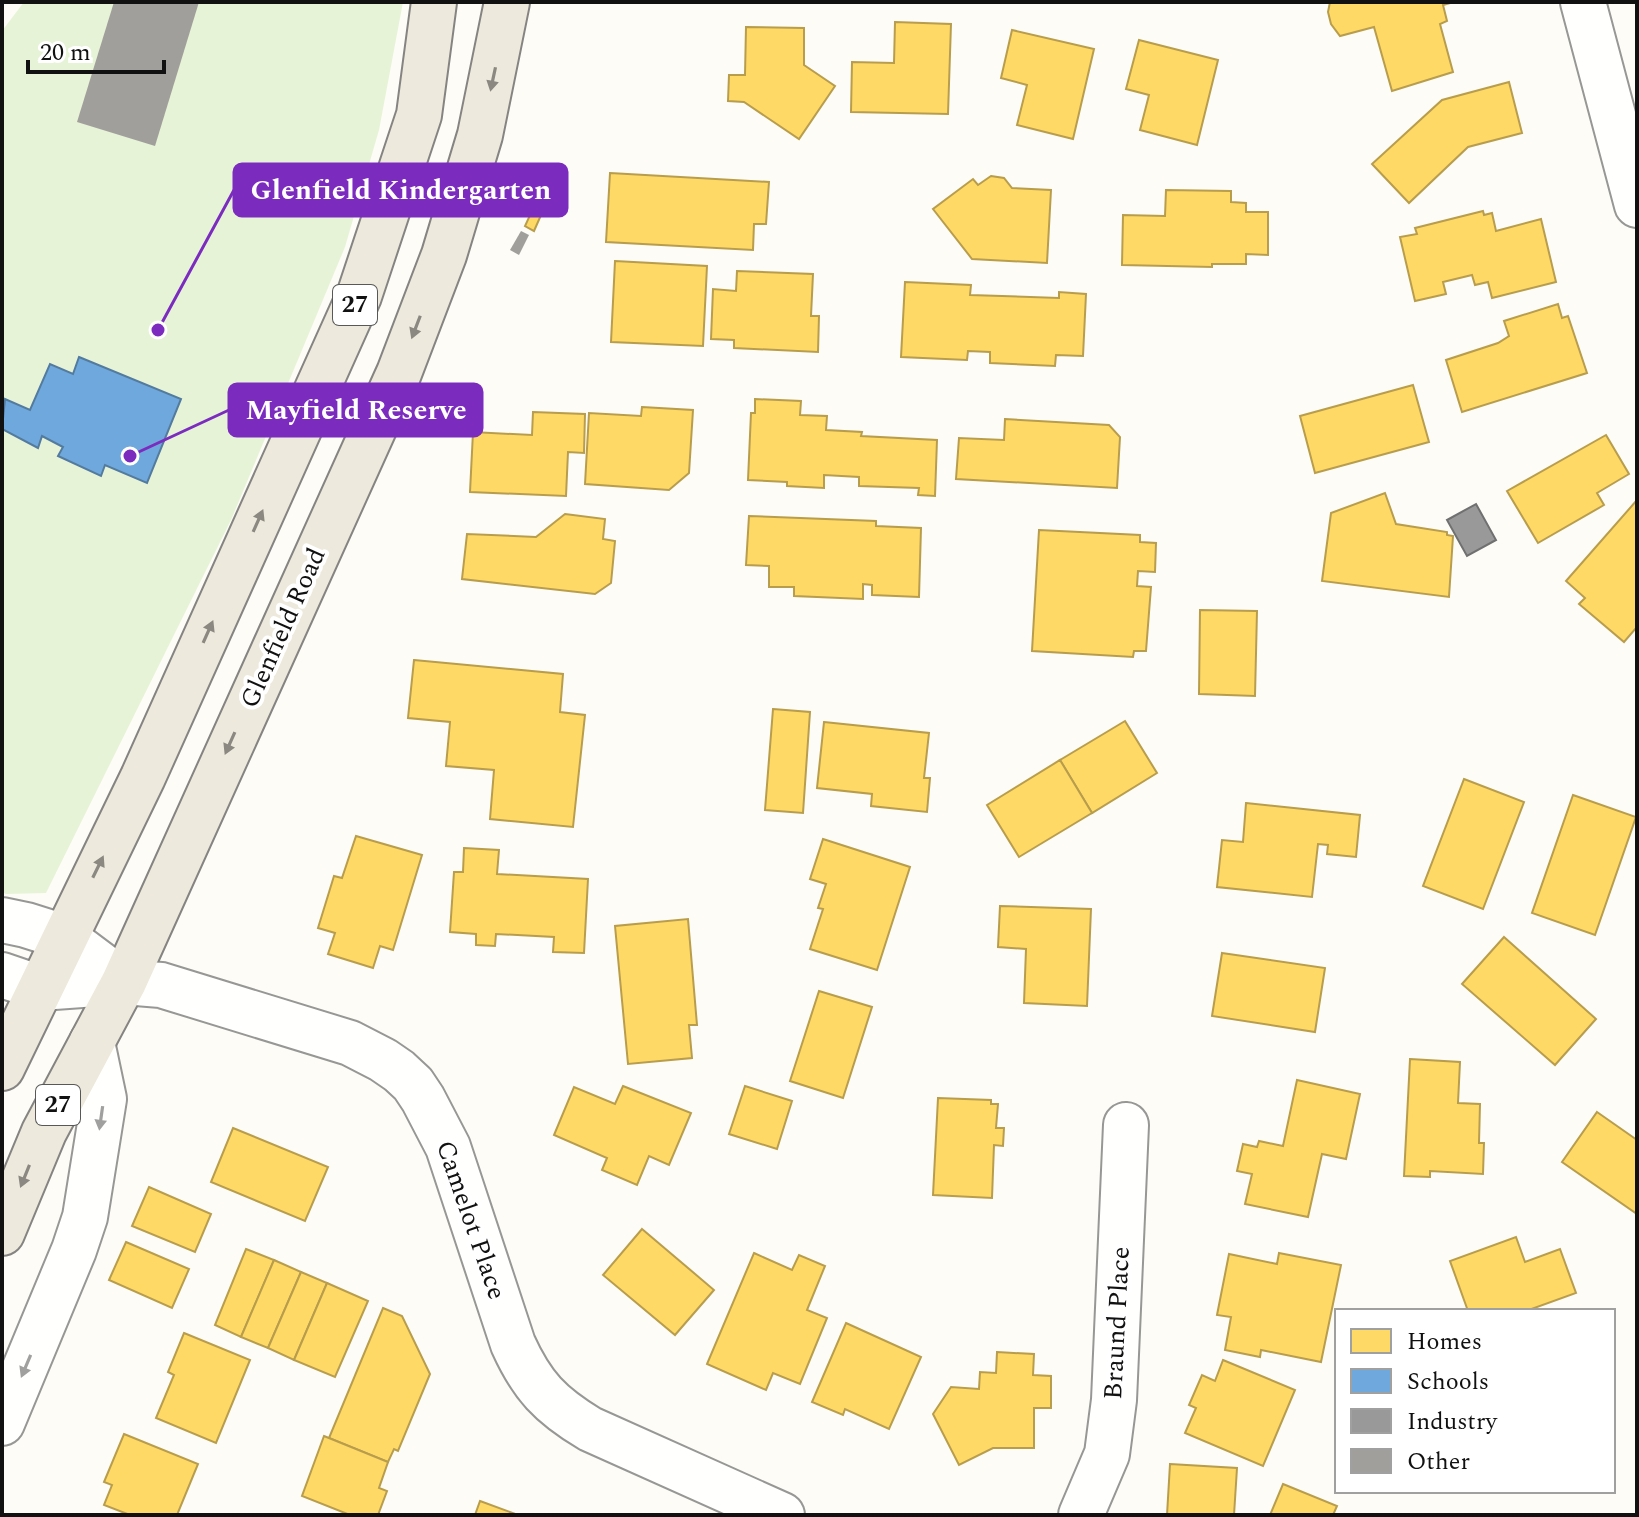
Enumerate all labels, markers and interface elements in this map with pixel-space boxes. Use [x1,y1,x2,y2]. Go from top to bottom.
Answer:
scale bar [28,24,164,74]
text: 20 m [40,35,91,71]
one-way arrow [486,66,499,91]
callout: Glenfield Kindergarten [234,164,567,216]
text: Glenfield Kindergarten [251,169,551,212]
road number: 27 [333,285,377,325]
one-way arrow [409,315,422,339]
callout: Mayfield Reserve [229,384,482,436]
text: Mayfield Reserve [245,389,467,432]
one-way arrow [251,509,264,532]
street label: Glenfield Road [230,541,336,715]
one-way arrow [201,620,214,643]
one-way arrow [224,731,237,755]
one-way arrow [91,856,105,879]
road number: 27 [36,1085,80,1125]
one-way arrow [94,1106,107,1131]
street label: Camelot Place [425,1135,517,1305]
one-way arrow [19,1164,32,1188]
street label: Braund Place [1093,1245,1141,1401]
legend [1335,1309,1615,1493]
text: Homes [1407,1324,1482,1360]
one-way arrow [19,1354,32,1378]
text: Schools [1407,1364,1489,1400]
text: Industry [1407,1404,1499,1440]
text: Other [1407,1444,1470,1480]

